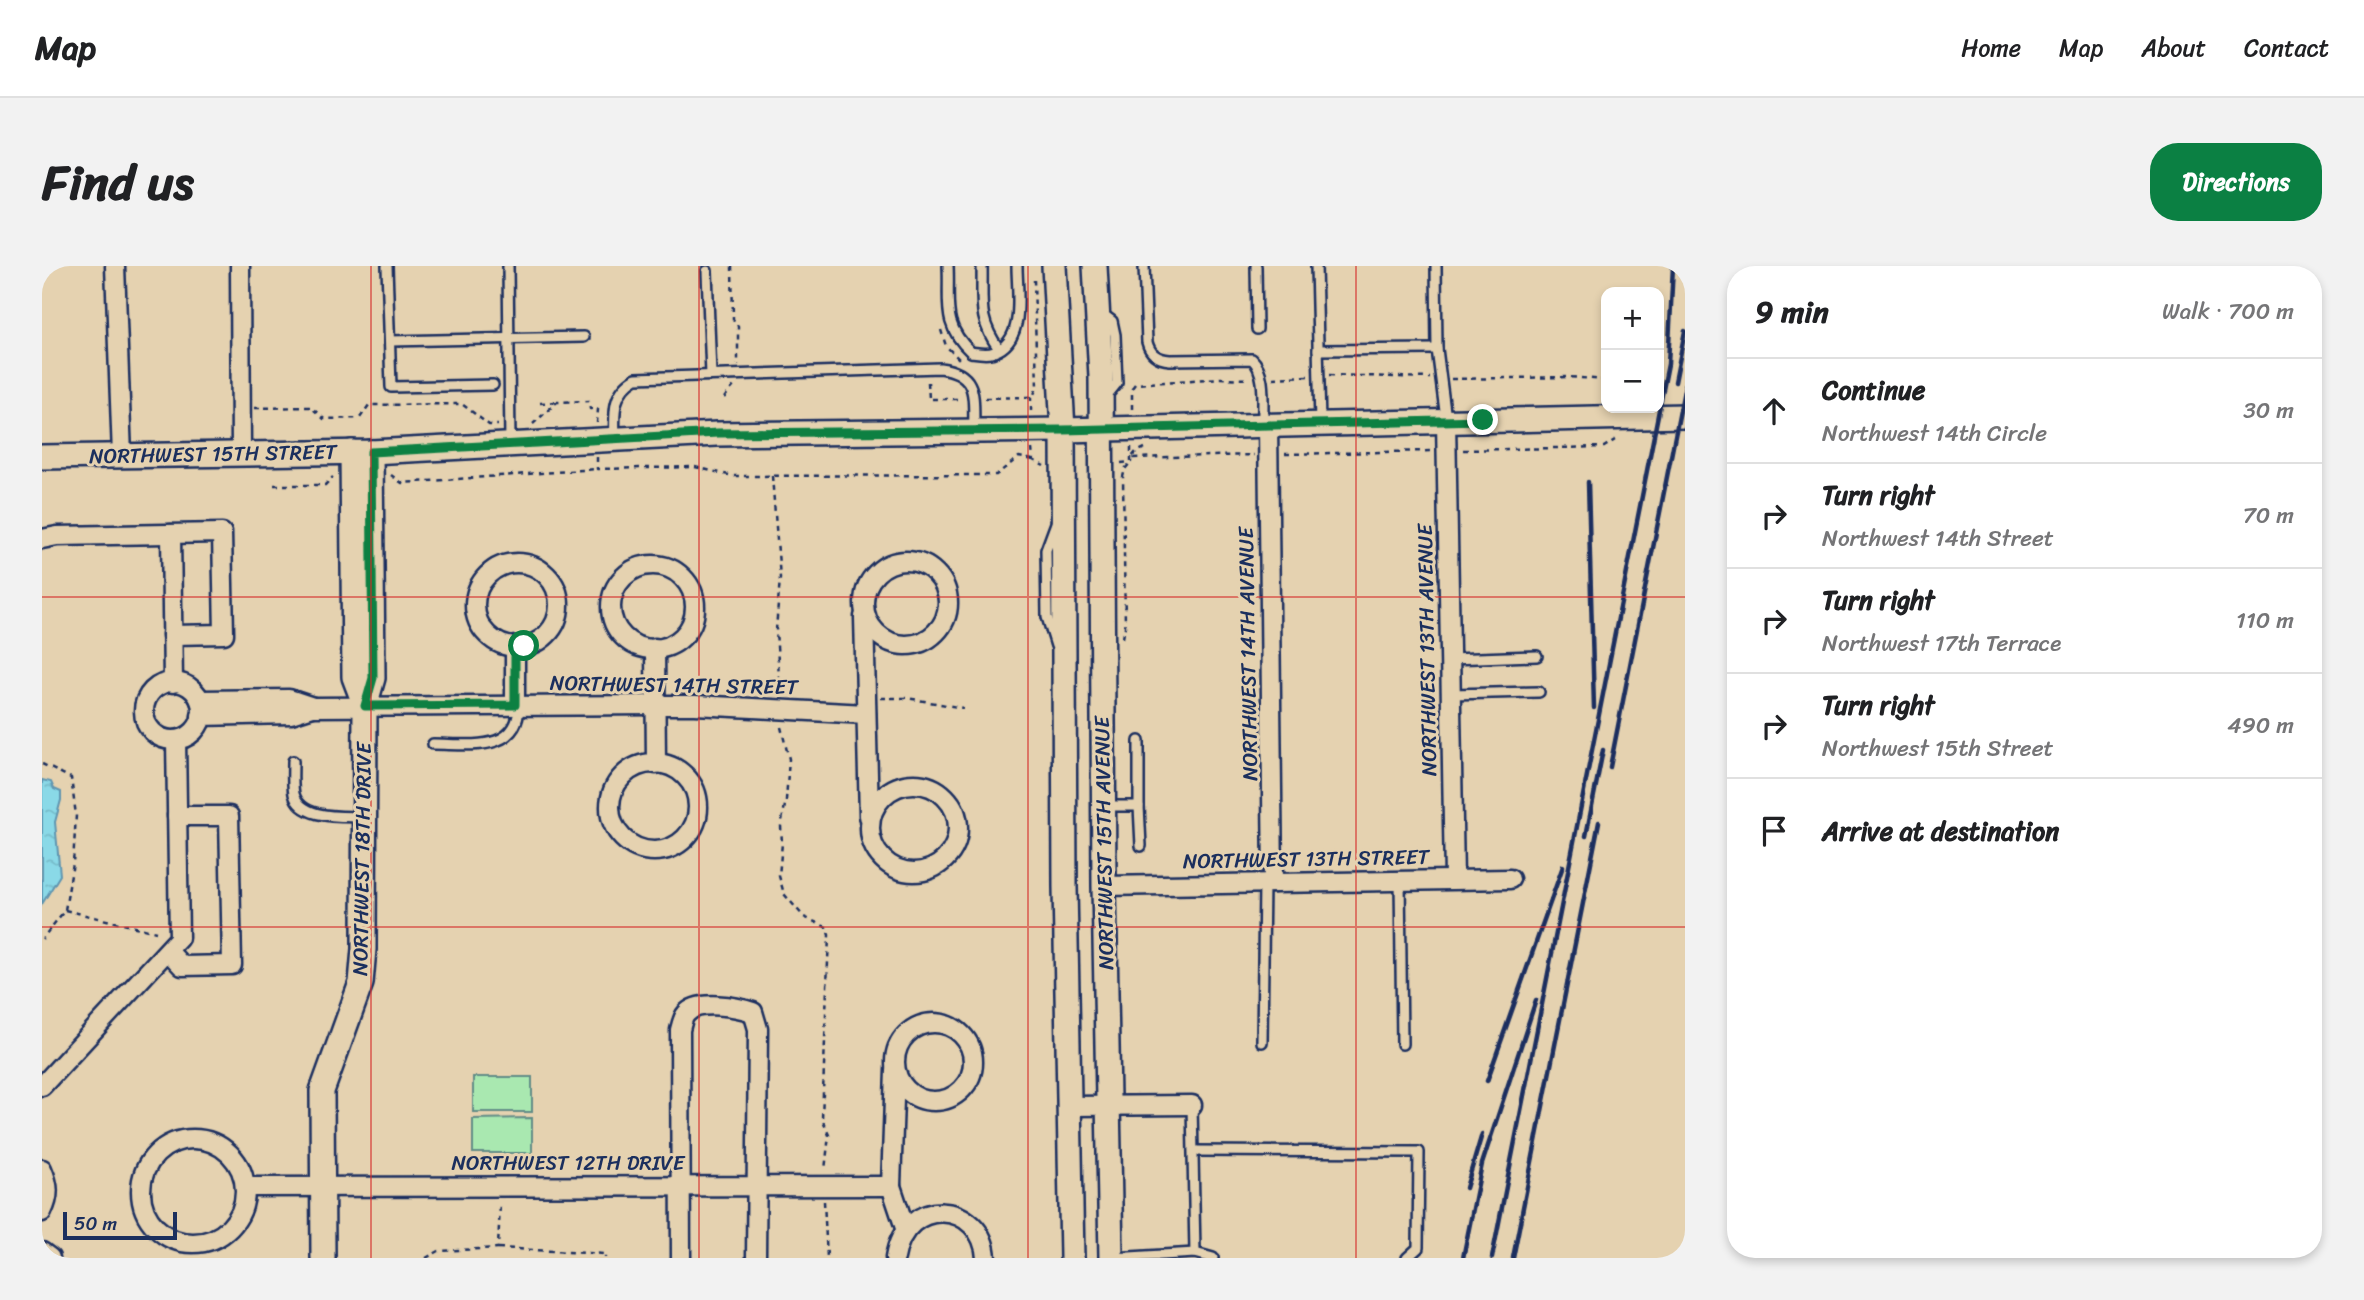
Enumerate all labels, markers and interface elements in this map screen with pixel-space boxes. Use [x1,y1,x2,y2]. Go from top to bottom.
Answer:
text: Map [35,19,96,77]
text: Home [1961,27,2021,69]
text: Map [2059,27,2103,69]
text: About [2141,27,2206,69]
text: Contact [2244,27,2329,69]
text: Find us [42,139,194,226]
button: Directions [2150,143,2322,221]
text: 9 min [1755,285,1829,339]
map controls [1601,287,1664,413]
button: + [1601,287,1664,350]
text: Walk · 700 m [2162,291,2294,332]
button: − [1601,350,1664,413]
text: Continue [1822,367,1925,413]
text: 30 m [2243,390,2294,431]
icon: ahead [1755,392,1793,430]
route end [1467,404,1498,435]
text: Northwest 14th Circle [1822,413,2047,454]
street label: NORTHWEST 15TH STREET [89,433,339,475]
text: Turn right [1822,472,1935,518]
text: 70 m [2243,495,2294,536]
icon: right [1755,497,1793,535]
text: Northwest 14th Street [1822,518,2054,559]
street label: NORTHWEST 13TH AVENUE [1406,522,1448,776]
street label: NORTHWEST 14TH AVENUE [1227,525,1269,781]
text: Turn right [1822,577,1935,623]
text: 110 m [2236,600,2294,641]
icon: right [1755,602,1793,640]
text: Northwest 17th Terrace [1822,623,2061,664]
route start [508,630,539,661]
street label: NORTHWEST 14TH STREET [550,664,800,706]
text: Turn right [1822,682,1935,728]
text: 490 m [2227,705,2294,746]
icon: right [1755,707,1793,745]
street label: NORTHWEST 15TH AVENUE [1083,715,1125,970]
text: Northwest 15th Street [1822,728,2054,769]
street label: NORTHWEST 18TH DRIVE [341,741,383,976]
text: Arrive at destination [1822,808,2059,854]
icon: arrive [1755,812,1793,850]
street label: NORTHWEST 13TH STREET [1182,838,1431,880]
street label: NORTHWEST 12TH DRIVE [451,1144,686,1182]
text: 50 m [74,1207,117,1240]
scale bar [63,1209,177,1241]

